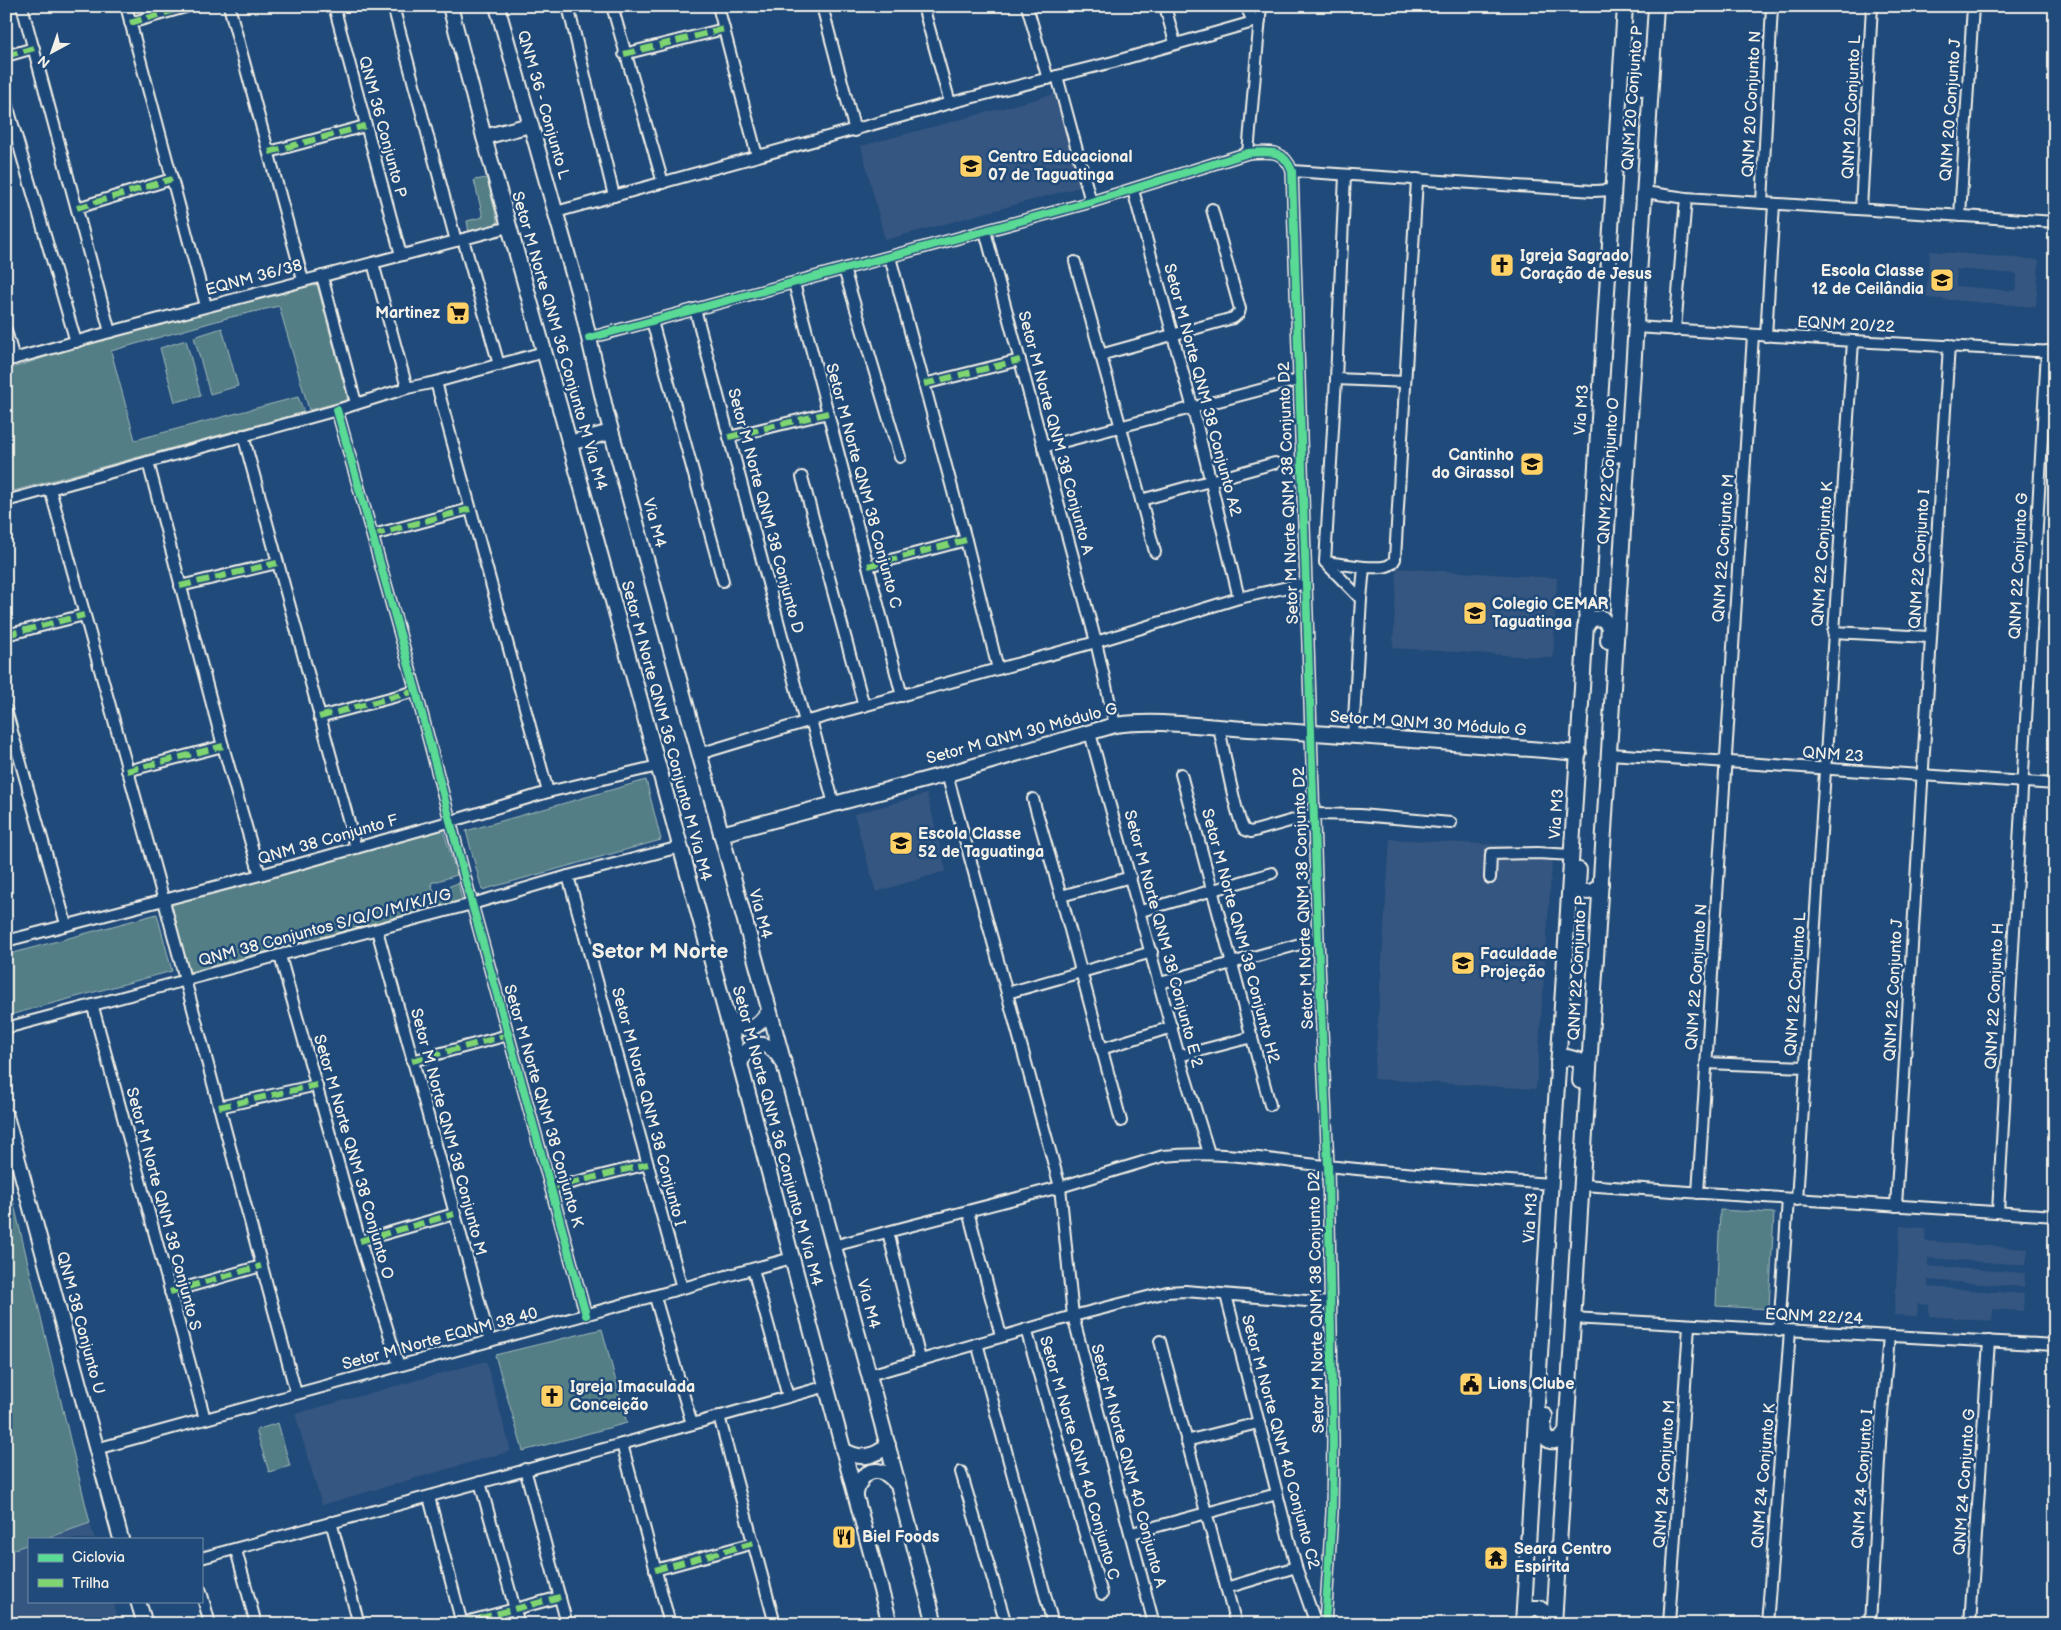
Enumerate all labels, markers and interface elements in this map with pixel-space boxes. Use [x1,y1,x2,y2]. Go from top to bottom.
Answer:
street label: QNM 20 Conjunto P [1618,25,1648,171]
north arrow [28,28,78,78]
street label: QNM 36 - Conjunto L [513,28,574,182]
street label: QNM 20 Conjunto N [1739,30,1765,178]
street label: QNM 20 Conjunto L [1839,34,1865,179]
street label: QNM 20 Conjunto J [1937,38,1965,182]
text: N [34,52,53,71]
street label: QNM 36 Conjunto P [354,54,410,200]
place label: Centro Educacional 07 de Taguatinga [988,148,1133,185]
school or university icon: Centro Educacional 07 de Taguatinga [958,153,984,179]
street label: Setor M Norte QNM 36 Conjunto M Via M4 [507,189,611,493]
place label: Igreja Sagrado Coração de Jesus [1520,247,1652,284]
church icon: Igreja Sagrado Coração de Jesus [1489,252,1515,278]
street label: EQNM 36/38 [204,256,304,300]
street label: Setor M Norte QNM 38 Conjunto A2 [1159,262,1245,519]
place label: Escola Classe 12 de Ceilândia [1811,262,1924,299]
school or university icon: Escola Classe 12 de Ceilândia [1929,267,1955,293]
supermarket icon: Martinez [445,300,471,326]
place label: Martinez [375,304,440,323]
street label: Setor M Norte QNM 38 Conjunto A [1013,309,1097,557]
street label: EQNM 20/22 [1797,313,1896,337]
street label: Setor M Norte QNM 38 Conjunto C [821,361,905,611]
street label: Setor M Norte QNM 38 Conjunto D2 [1275,361,1303,625]
street label: Via M3 [1571,384,1593,436]
street label: Setor M Norte QNM 38 Conjunto D [723,386,807,636]
street label: QNM 22 Conjunto O [1594,397,1624,545]
place label: Cantinho do Girassol [1431,446,1514,483]
school or university icon: Cantinho do Girassol [1519,451,1545,477]
street label: QNM 22 Conjunto M [1709,473,1739,623]
street label: QNM 22 Conjunto K [1808,480,1838,627]
street label: QNM 22 Conjunto I [1906,489,1934,629]
street label: QNM 22 Conjunto G [2006,492,2032,640]
street label: Via M4 [638,496,670,550]
street label: Setor M Norte QNM 36 Conjunto M Via M4 [617,579,715,883]
place label: Colegio CEMAR Taguatinga [1492,595,1608,632]
school or university icon: Colegio CEMAR Taguatinga [1462,600,1488,626]
street label: Setor M QNM 30 Módulo G [924,699,1120,769]
street label: Setor M QNM 30 Módulo G [1329,708,1527,740]
street label: QNM 23 [1802,743,1865,767]
street label: Setor M Norte QNM 38 Conjunto D2 [1290,766,1318,1030]
street label: Via M3 [1546,788,1568,840]
street label: Setor M Norte QNM 38 Conjunto H2 [1197,807,1283,1066]
street label: Setor M Norte QNM 38 Conjunto E 2 [1119,808,1207,1070]
street label: QNM 38 Conjunto F [256,811,401,869]
place label: Escola Classe 52 de Taguatinga [918,825,1044,862]
school or university icon: Escola Classe 52 de Taguatinga [888,830,914,856]
street label: QNM 38 Conjuntos S/Q/O/M/K/I/G [197,885,453,971]
street label: Via M4 [744,887,776,941]
street label: QNM 22 Conjunto P [1565,895,1591,1041]
street label: QNM 22 Conjunto N [1682,903,1712,1051]
street label: QNM 22 Conjunto L [1781,911,1811,1057]
street label: QNM 22 Conjunto J [1881,918,1907,1062]
street label: QNM 22 Conjunto H [1982,922,2008,1070]
district label: Setor M Norte [592,939,728,964]
place label: Faculdade Projeção [1480,945,1557,982]
school or university icon: Faculdade Projeção [1450,950,1476,976]
street label: Setor M Norte QNM 38 Conjunto K [499,982,587,1230]
street label: Setor M Norte QNM 36 Conjunto M Via M4 [728,984,826,1288]
street label: Setor M Norte QNM 38 Conjunto I [607,986,689,1228]
street label: Setor M Norte QNM 38 Conjunto M [406,1006,490,1258]
street label: Setor M Norte QNM 38 Conjunto O [309,1032,397,1282]
street label: Setor M Norte QNM 38 Conjunto S [121,1085,205,1333]
street label: Setor M Norte QNM 38 Conjunto D2 [1305,1170,1329,1433]
street label: Via M3 [1520,1192,1542,1244]
street label: QNM 38 Conjunto U [52,1250,108,1396]
street label: Via M4 [852,1277,884,1331]
street label: Setor M Norte EQNM 38 40 [340,1304,540,1374]
street label: EQNM 22/24 [1765,1305,1864,1329]
street label: Setor M Norte QNM 40 Conjunto C2 [1237,1313,1323,1572]
street label: Setor M Norte QNM 40 Conjunto C [1035,1334,1123,1582]
street label: Setor M Norte QNM 40 Conjunto A [1086,1342,1170,1590]
public building icon: Lions Clube [1458,1371,1484,1397]
place label: Lions Clube [1488,1375,1574,1394]
place label: Igreja Imaculada Conceição [570,1378,695,1415]
church icon: Igreja Imaculada Conceição [539,1383,565,1409]
street label: QNM 24 Conjunto M [1650,1399,1680,1549]
street label: QNM 24 Conjunto K [1748,1402,1780,1549]
street label: QNM 24 Conjunto G [1950,1408,1980,1556]
street label: QNM 24 Conjunto I [1849,1409,1877,1549]
restaurant icon: Biel Foods [831,1524,857,1550]
place label: Biel Foods [862,1528,940,1547]
legend [28,1538,202,1602]
place label: Seara Centro Espírita [1514,1540,1612,1577]
temple icon: Seara Centro Espírita [1483,1545,1509,1571]
text: Ciclovia [72,1548,125,1567]
text: Trilha [72,1574,109,1593]

